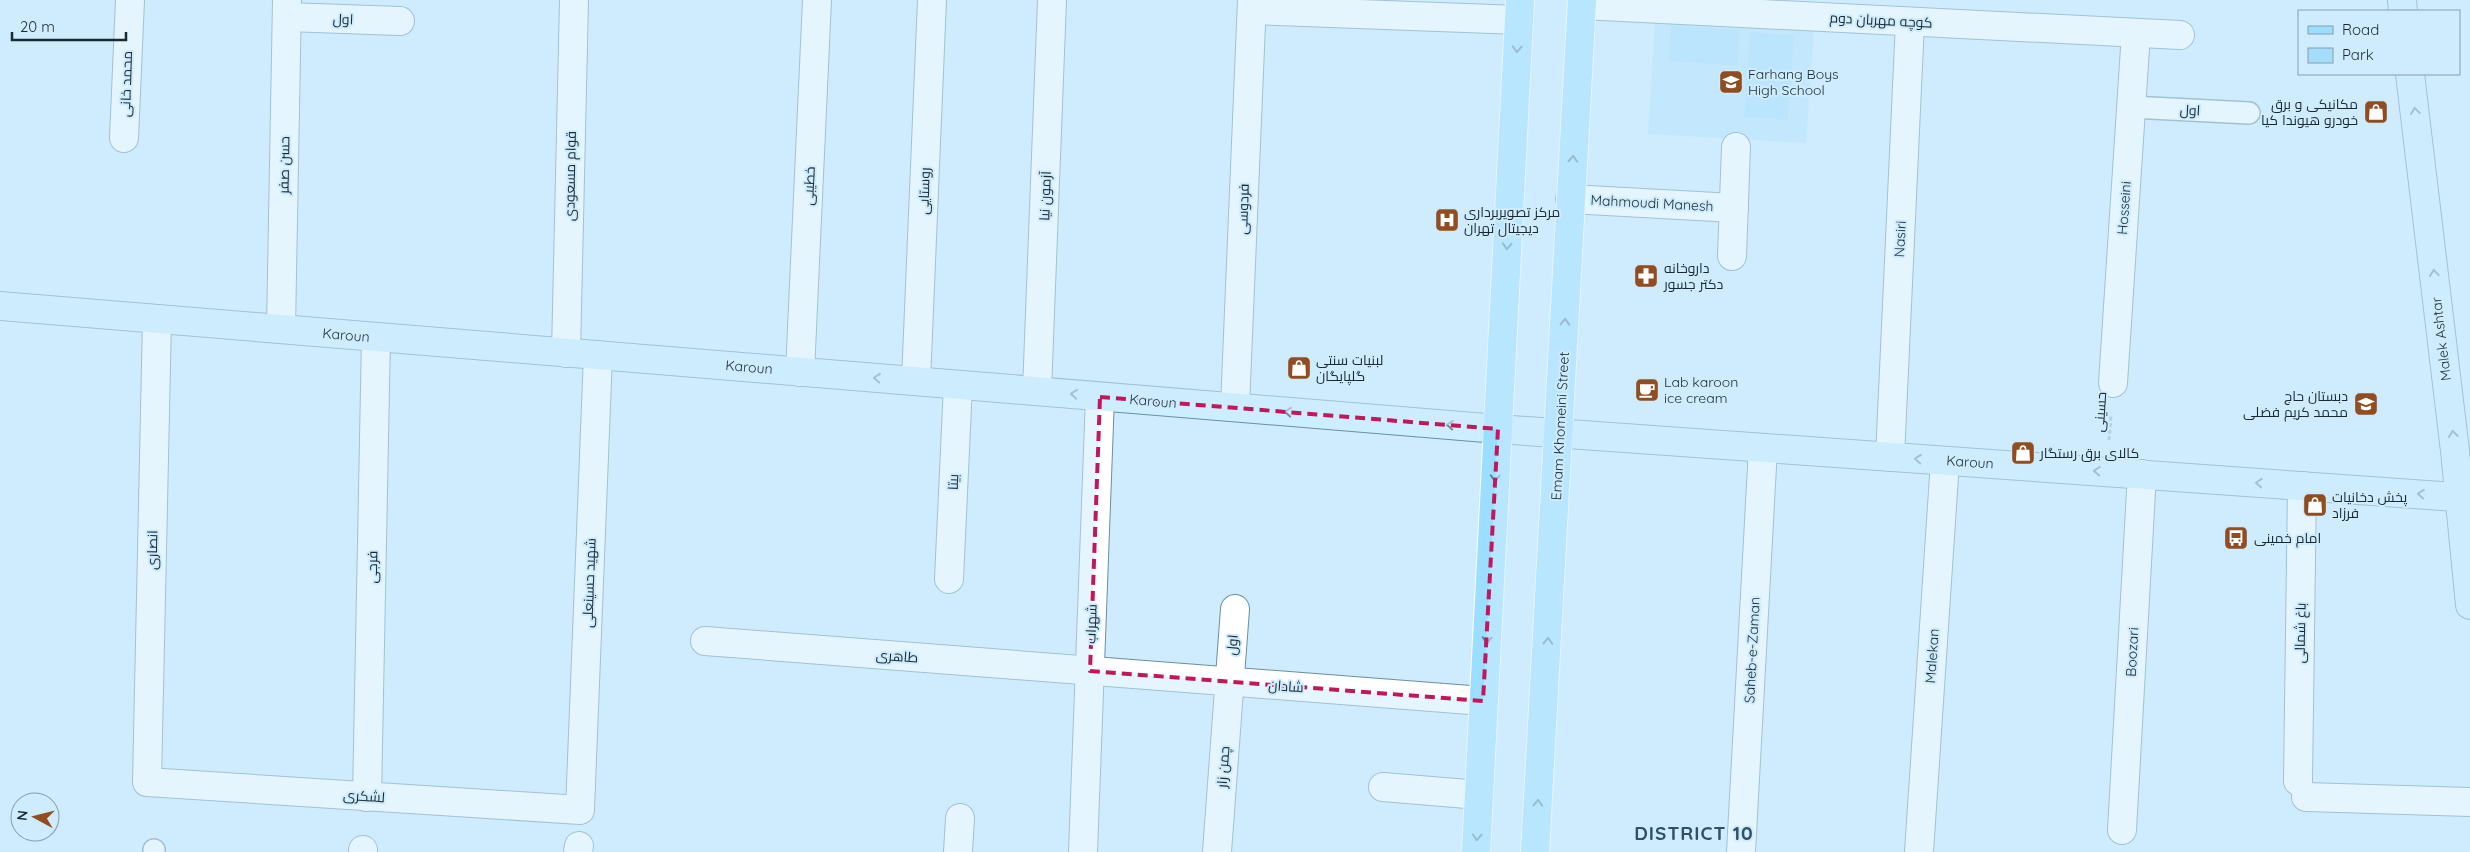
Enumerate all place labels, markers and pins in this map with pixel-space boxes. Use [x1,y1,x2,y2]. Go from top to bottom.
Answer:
place label: Farhang Boys High School [1748,65,1839,99]
school or university icon: Farhang Boys High School [1718,69,1744,95]
place label: مکانیکی و برق خودرو هیوندا کیا [2261,95,2358,129]
shop icon: مکانیکی و برق خودرو هیوندا کیا [2363,99,2389,125]
place label: مرکز تصویربرداری دیجیتال تهران [1464,203,1560,237]
hospital icon: مرکز تصویربرداری دیجیتال تهران [1434,207,1460,233]
place label: داروخانه دکتر جسور [1663,259,1723,293]
pharmacy icon: داروخانه دکتر جسور [1633,263,1659,289]
place label: لبنیات سنتی گلپایگان [1316,351,1383,386]
shop icon: لبنیات سنتی گلپایگان [1286,355,1312,381]
place label: Lab karoon ice cream [1664,373,1738,407]
cafe icon: Lab karoon ice cream [1634,377,1660,403]
place label: دبستان حاج محمد کریم فضلی [2243,387,2348,422]
school or university icon: دبستان حاج محمد کریم فضلی [2353,391,2379,417]
shop icon: کالای برق رستگار [2010,440,2036,466]
place label: کالای برق رستگار [2039,444,2139,462]
place label: پخش دخانیات فرزاد [2332,488,2407,522]
shop icon: پخش دخانیات فرزاد [2302,492,2328,518]
bus stop icon: امام خمینی [2223,525,2249,551]
place label: امام خمینی [2254,529,2321,548]

